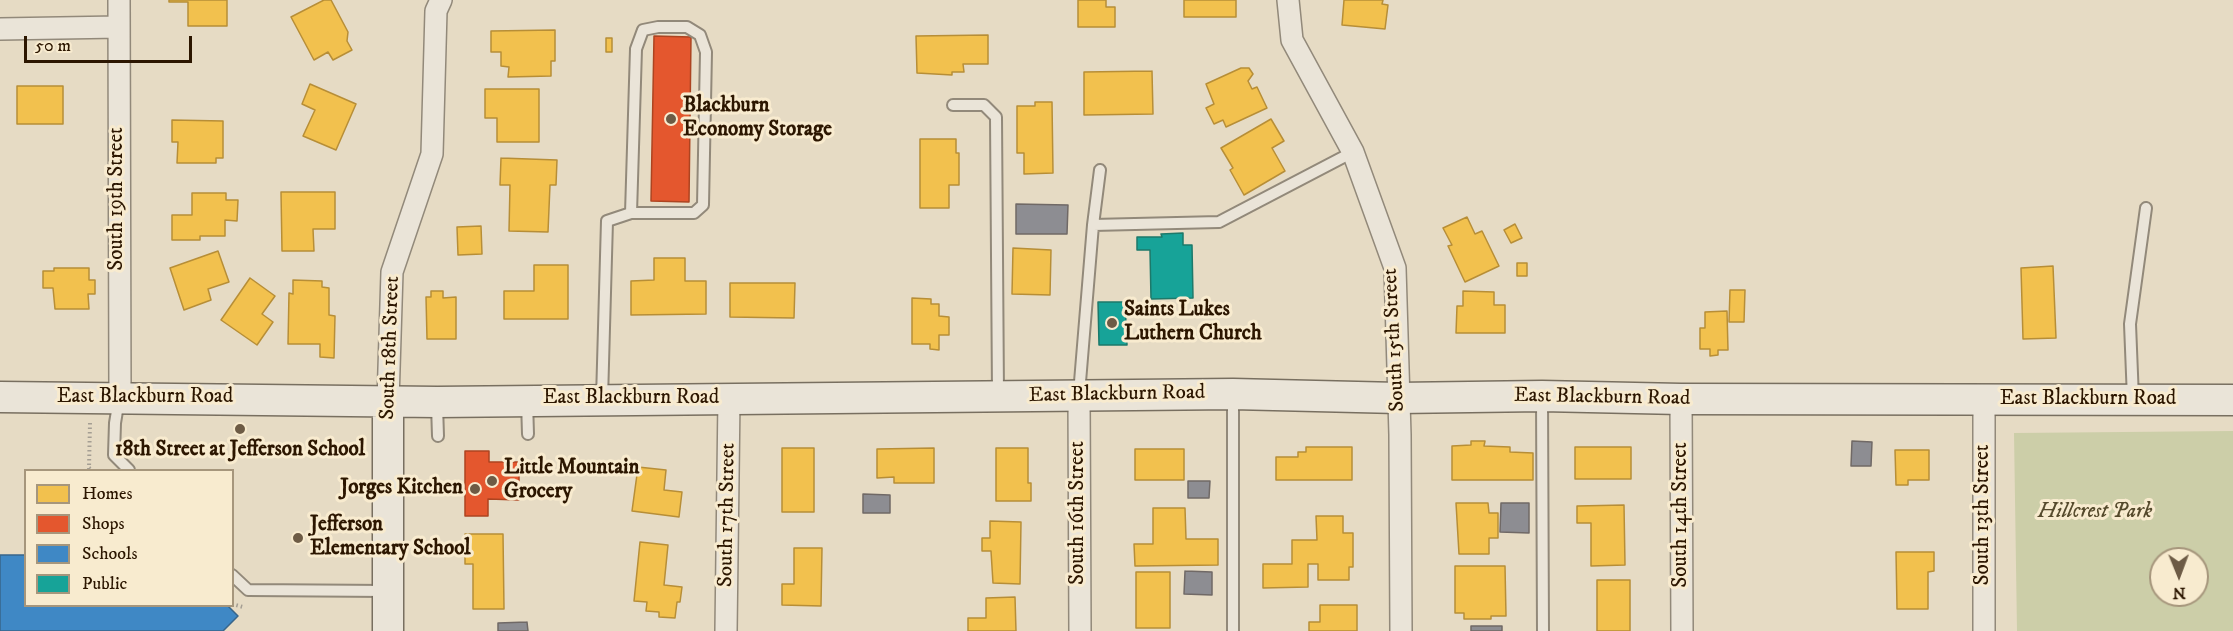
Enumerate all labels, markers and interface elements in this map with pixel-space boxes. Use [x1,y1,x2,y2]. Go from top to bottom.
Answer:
scale bar [27,24,195,62]
text: 50 m [35,35,71,57]
place label: Blackburn Economy Storage [683,94,832,144]
marker: Blackburn Economy Storage [664,112,678,126]
street label: South 19th Street [105,127,131,271]
street label: South 15th Street [1379,268,1411,412]
street label: South 18th Street [376,276,406,420]
place label: Saints Lukes Luthern Church [1124,298,1262,348]
marker: Saints Lukes Luthern Church [1105,316,1119,330]
street label: East Blackburn Road [1029,381,1205,409]
street label: East Blackburn Road [1514,384,1690,412]
street label: East Blackburn Road [57,385,233,411]
street label: East Blackburn Road [543,386,719,412]
street label: East Blackburn Road [2000,387,2176,413]
marker: 18th Street at Jefferson School [233,422,247,436]
place label: 18th Street at Jefferson School [115,438,365,464]
street label: South 16th Street [1066,441,1092,585]
street label: South 14th Street [1669,442,1695,588]
street label: South 17th Street [714,443,742,587]
street label: South 13th Street [1971,444,1997,586]
place label: Little Mountain Grocery [504,456,639,506]
legend [24,469,234,607]
marker: Little Mountain Grocery [485,474,499,488]
place label: Jorges Kitchen [340,476,463,502]
marker: Jorges Kitchen [468,482,482,496]
text: Homes [82,483,133,505]
park label: Hillcrest Park [2038,500,2152,526]
text: Shops [82,513,125,535]
place label: Jefferson Elementary School [310,513,471,563]
marker: Jefferson Elementary School [291,531,305,545]
text: Schools [82,543,137,565]
north arrow [2149,547,2209,607]
text: Public [82,573,127,595]
text: N [2173,583,2186,603]

